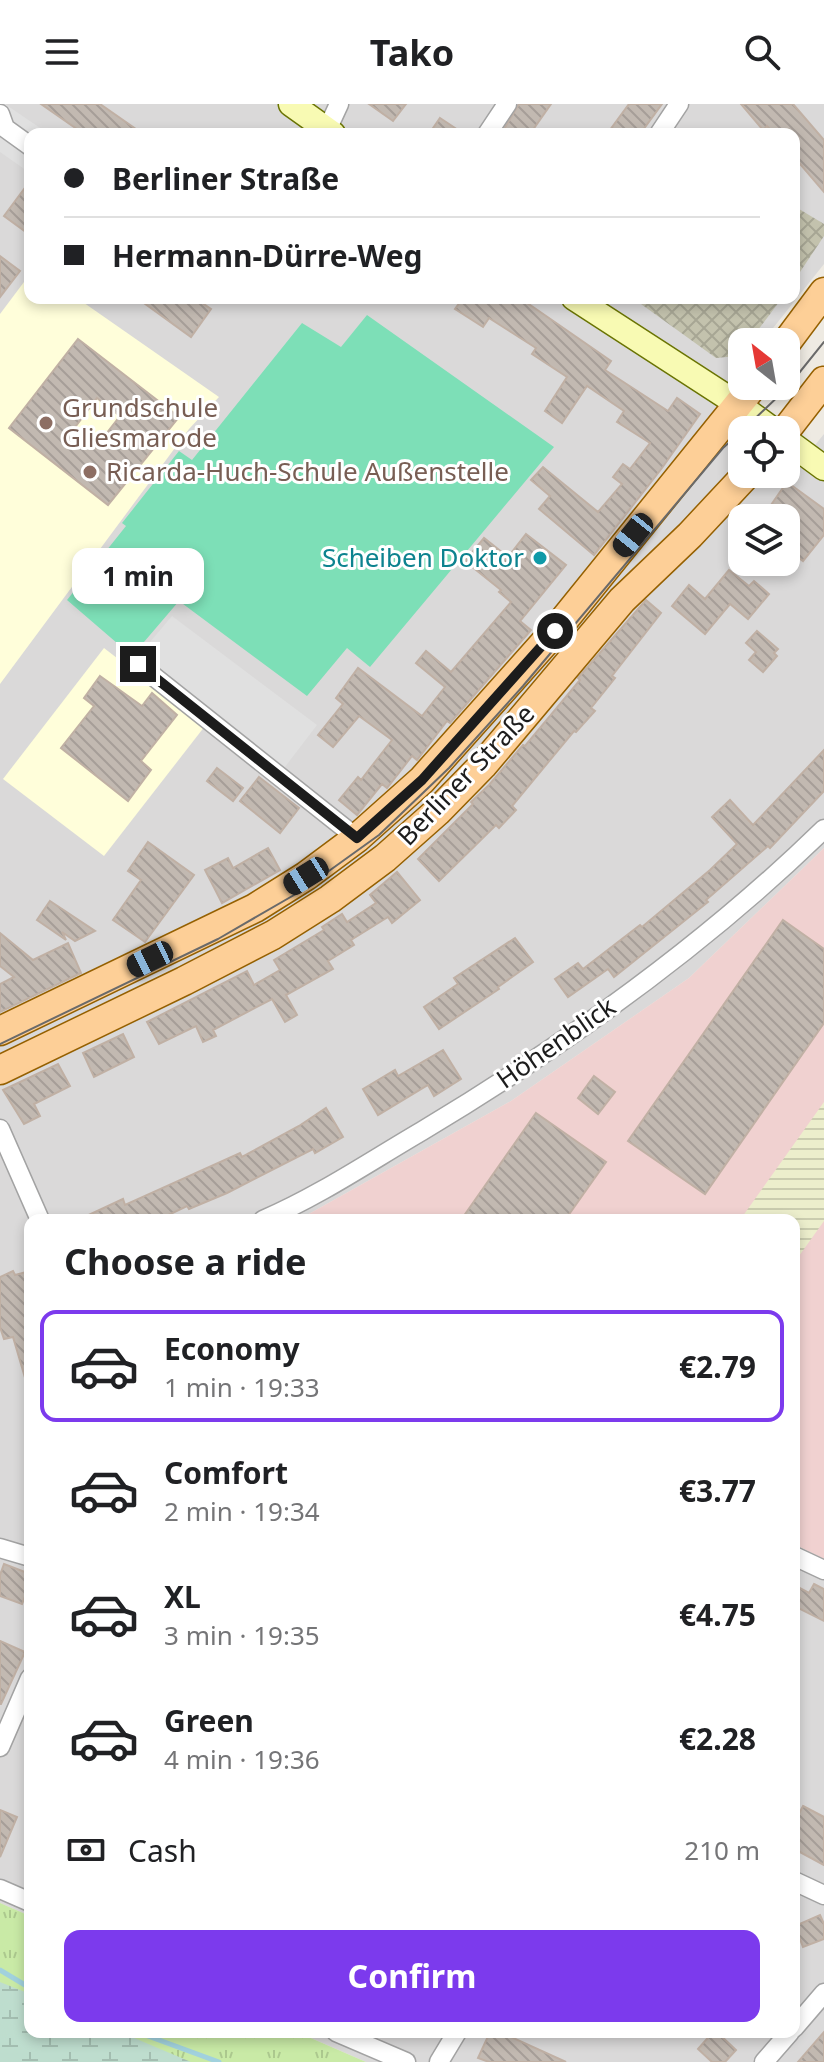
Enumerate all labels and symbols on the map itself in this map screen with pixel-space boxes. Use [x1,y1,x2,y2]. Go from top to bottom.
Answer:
north arrow [728,328,800,400]
place label: Grundschule Gliesmarode [62,389,218,455]
marker: Grundschule Gliesmarode [37,414,55,432]
place label: Ricarda-Huch-Schule Außenstelle [106,453,509,489]
marker: Ricarda-Huch-Schule Außenstelle [81,463,99,481]
car [609,509,657,561]
place label: Scheiben Doktor [322,539,524,575]
callout: 1 min [72,548,204,604]
marker: Scheiben Doktor [531,549,549,567]
route start [537,613,573,649]
route end [120,646,156,682]
street label: Berliner Straße [389,696,542,853]
car [279,853,333,899]
car [123,938,177,980]
street label: Höhenblick [489,988,622,1096]

